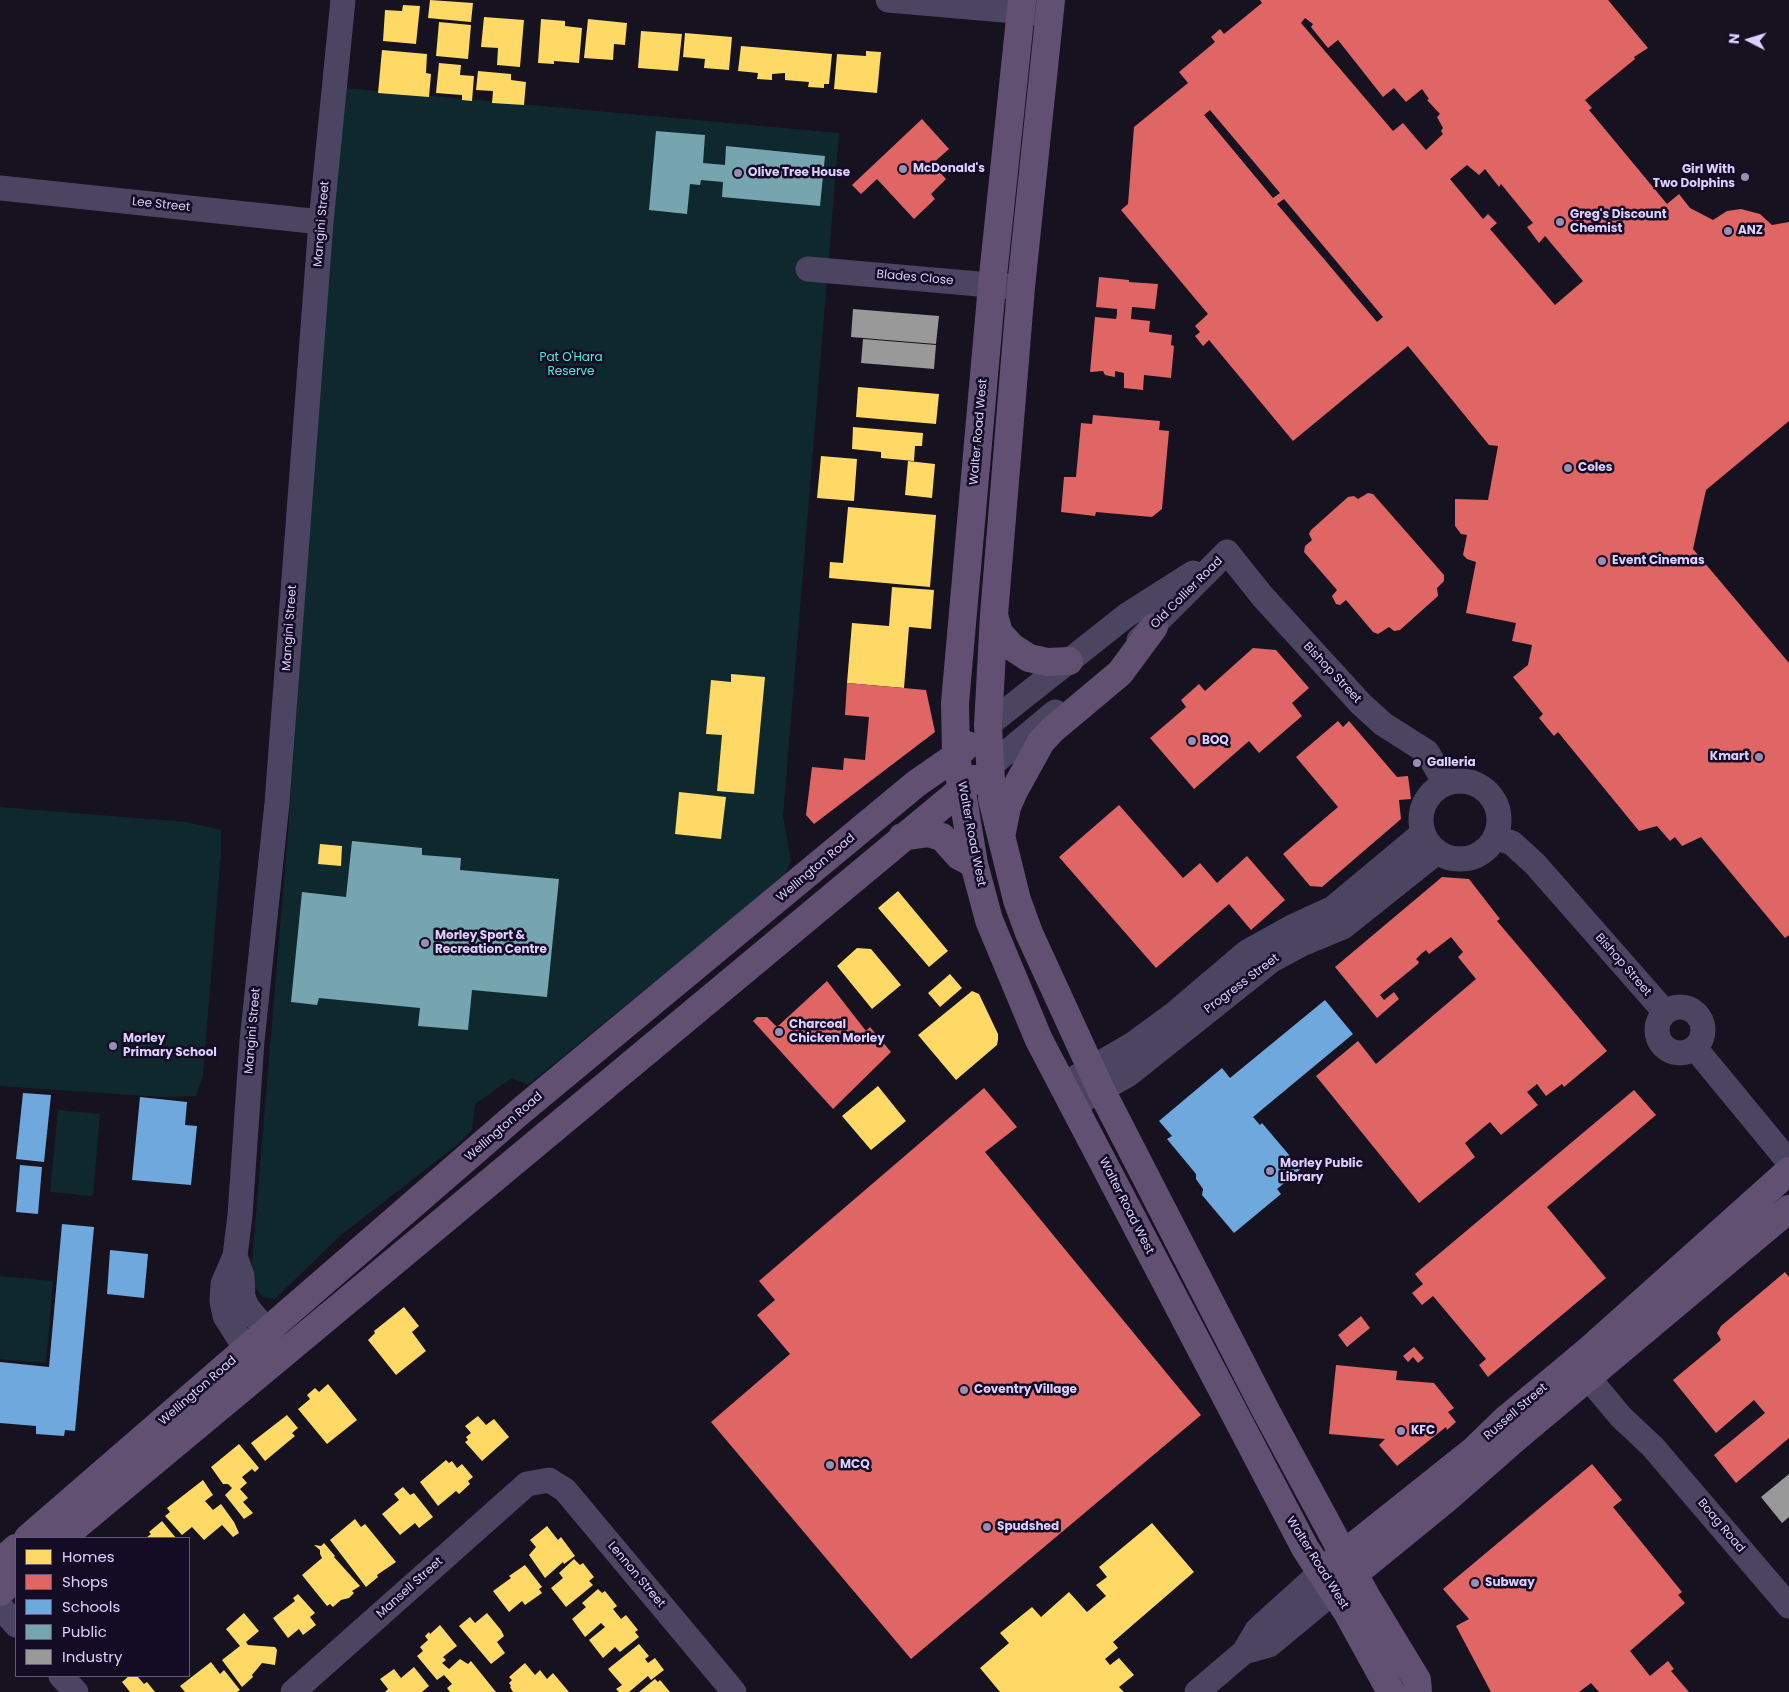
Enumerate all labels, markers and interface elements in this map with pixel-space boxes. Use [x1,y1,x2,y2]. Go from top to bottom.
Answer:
north arrow [1724,15,1774,65]
text: N [1724,33,1744,45]
place label: McDonald's [913,162,985,176]
marker: McDonald's [897,163,909,175]
place label: Girl With Two Dolphins [1653,163,1735,191]
place label: Olive Tree House [748,166,850,180]
marker: Olive Tree House [732,167,744,179]
marker: Girl With Two Dolphins [1739,171,1751,183]
street label: Mangini Street [311,180,333,268]
street label: Lee Street [131,195,191,215]
place label: Greg's Discount Chemist [1570,208,1667,236]
marker: Greg's Discount Chemist [1554,216,1566,228]
place label: ANZ [1738,224,1763,238]
marker: ANZ [1722,225,1734,237]
street label: Blades Close [876,267,954,289]
park label: Pat O'Hara Reserve [540,351,602,379]
street label: Walter Road West [967,378,991,486]
place label: Coles [1578,461,1612,475]
marker: Coles [1562,462,1574,474]
street label: Old Collier Road [1148,554,1226,632]
place label: Event Cinemas [1612,554,1705,568]
marker: Event Cinemas [1596,555,1608,567]
street label: Mangini Street [280,585,300,671]
street label: Bishop Street [1300,639,1364,707]
place label: BOQ [1202,734,1229,748]
marker: BOQ [1186,735,1198,747]
place label: Kmart [1710,750,1749,764]
marker: Kmart [1753,751,1765,763]
place label: Galleria [1427,756,1476,770]
marker: Galleria [1411,757,1423,769]
street label: Walter Road West [954,780,988,888]
street label: Wellington Road [774,831,858,905]
place label: Morley Sport & Recreation Centre [435,929,547,957]
street label: Bishop Street [1592,931,1654,999]
marker: Morley Sport & Recreation Centre [419,937,431,949]
street label: Progress Street [1202,951,1282,1017]
street label: Mangini Street [242,987,264,1075]
place label: Charcoal Chicken Morley [789,1018,885,1046]
marker: Charcoal Chicken Morley [773,1026,785,1038]
place label: Morley Primary School [123,1032,217,1060]
marker: Morley Primary School [107,1040,119,1052]
street label: Wellington Road [462,1089,546,1165]
street label: Walter Road West [1095,1155,1157,1257]
place label: Morley Public Library [1280,1157,1363,1185]
marker: Morley Public Library [1264,1165,1276,1177]
street label: Wellington Road [156,1353,240,1429]
street label: Russell Street [1481,1381,1551,1443]
place label: Coventry Village [974,1383,1077,1397]
marker: Coventry Village [958,1384,970,1396]
place label: KFC [1411,1424,1435,1438]
marker: KFC [1395,1425,1407,1437]
place label: MCQ [840,1458,870,1472]
marker: MCQ [824,1459,836,1471]
street label: Boag Road [1694,1496,1748,1556]
street label: Walter Road West [1283,1514,1351,1612]
place label: Spudshed [997,1520,1059,1534]
marker: Spudshed [981,1521,993,1533]
legend [15,1537,190,1677]
street label: Lennon Street [604,1539,668,1611]
text: Homes [62,1546,115,1567]
street label: Mansell Street [374,1555,446,1621]
text: Shops [62,1571,108,1592]
place label: Subway [1485,1576,1535,1590]
marker: Subway [1469,1577,1481,1589]
text: Schools [62,1596,120,1617]
text: Public [62,1621,107,1642]
text: Industry [62,1646,122,1667]

